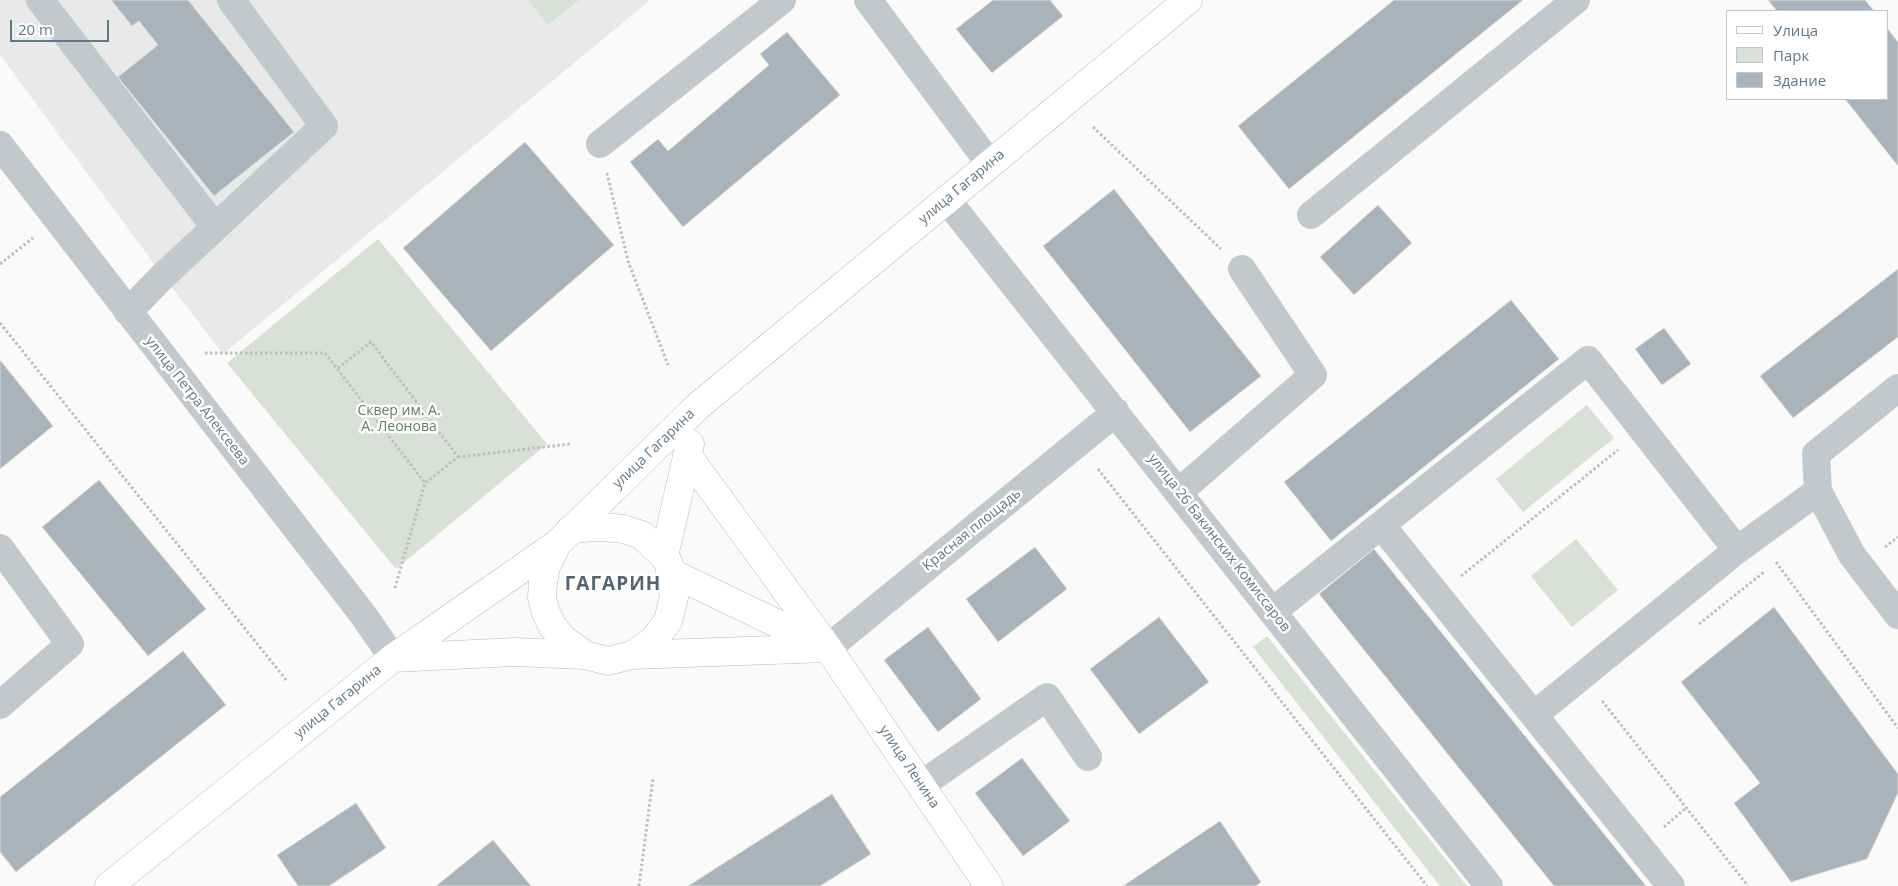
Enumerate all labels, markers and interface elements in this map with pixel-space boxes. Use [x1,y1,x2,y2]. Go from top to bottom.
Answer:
scale bar [12,10,111,42]
legend [1726,10,1888,100]
text: 20 m [18,19,53,39]
text: Улица [1773,20,1818,40]
text: Парк [1773,45,1809,65]
text: Здание [1773,70,1826,90]
street label: улица Гагарина [916,146,1008,228]
street label: улица Петра Алексеева [141,333,253,469]
park label: Сквер им. А. А. Леонова [357,403,441,436]
street label: улица Гагарина [610,406,698,492]
street label: улица 26 Бакинских Комиссаров [1144,451,1294,635]
street label: Красная площадь [920,485,1024,575]
district label: ГАГАРИН [564,574,662,596]
street label: улица Гагарина [291,662,385,742]
street label: улица Ленина [875,722,943,812]

